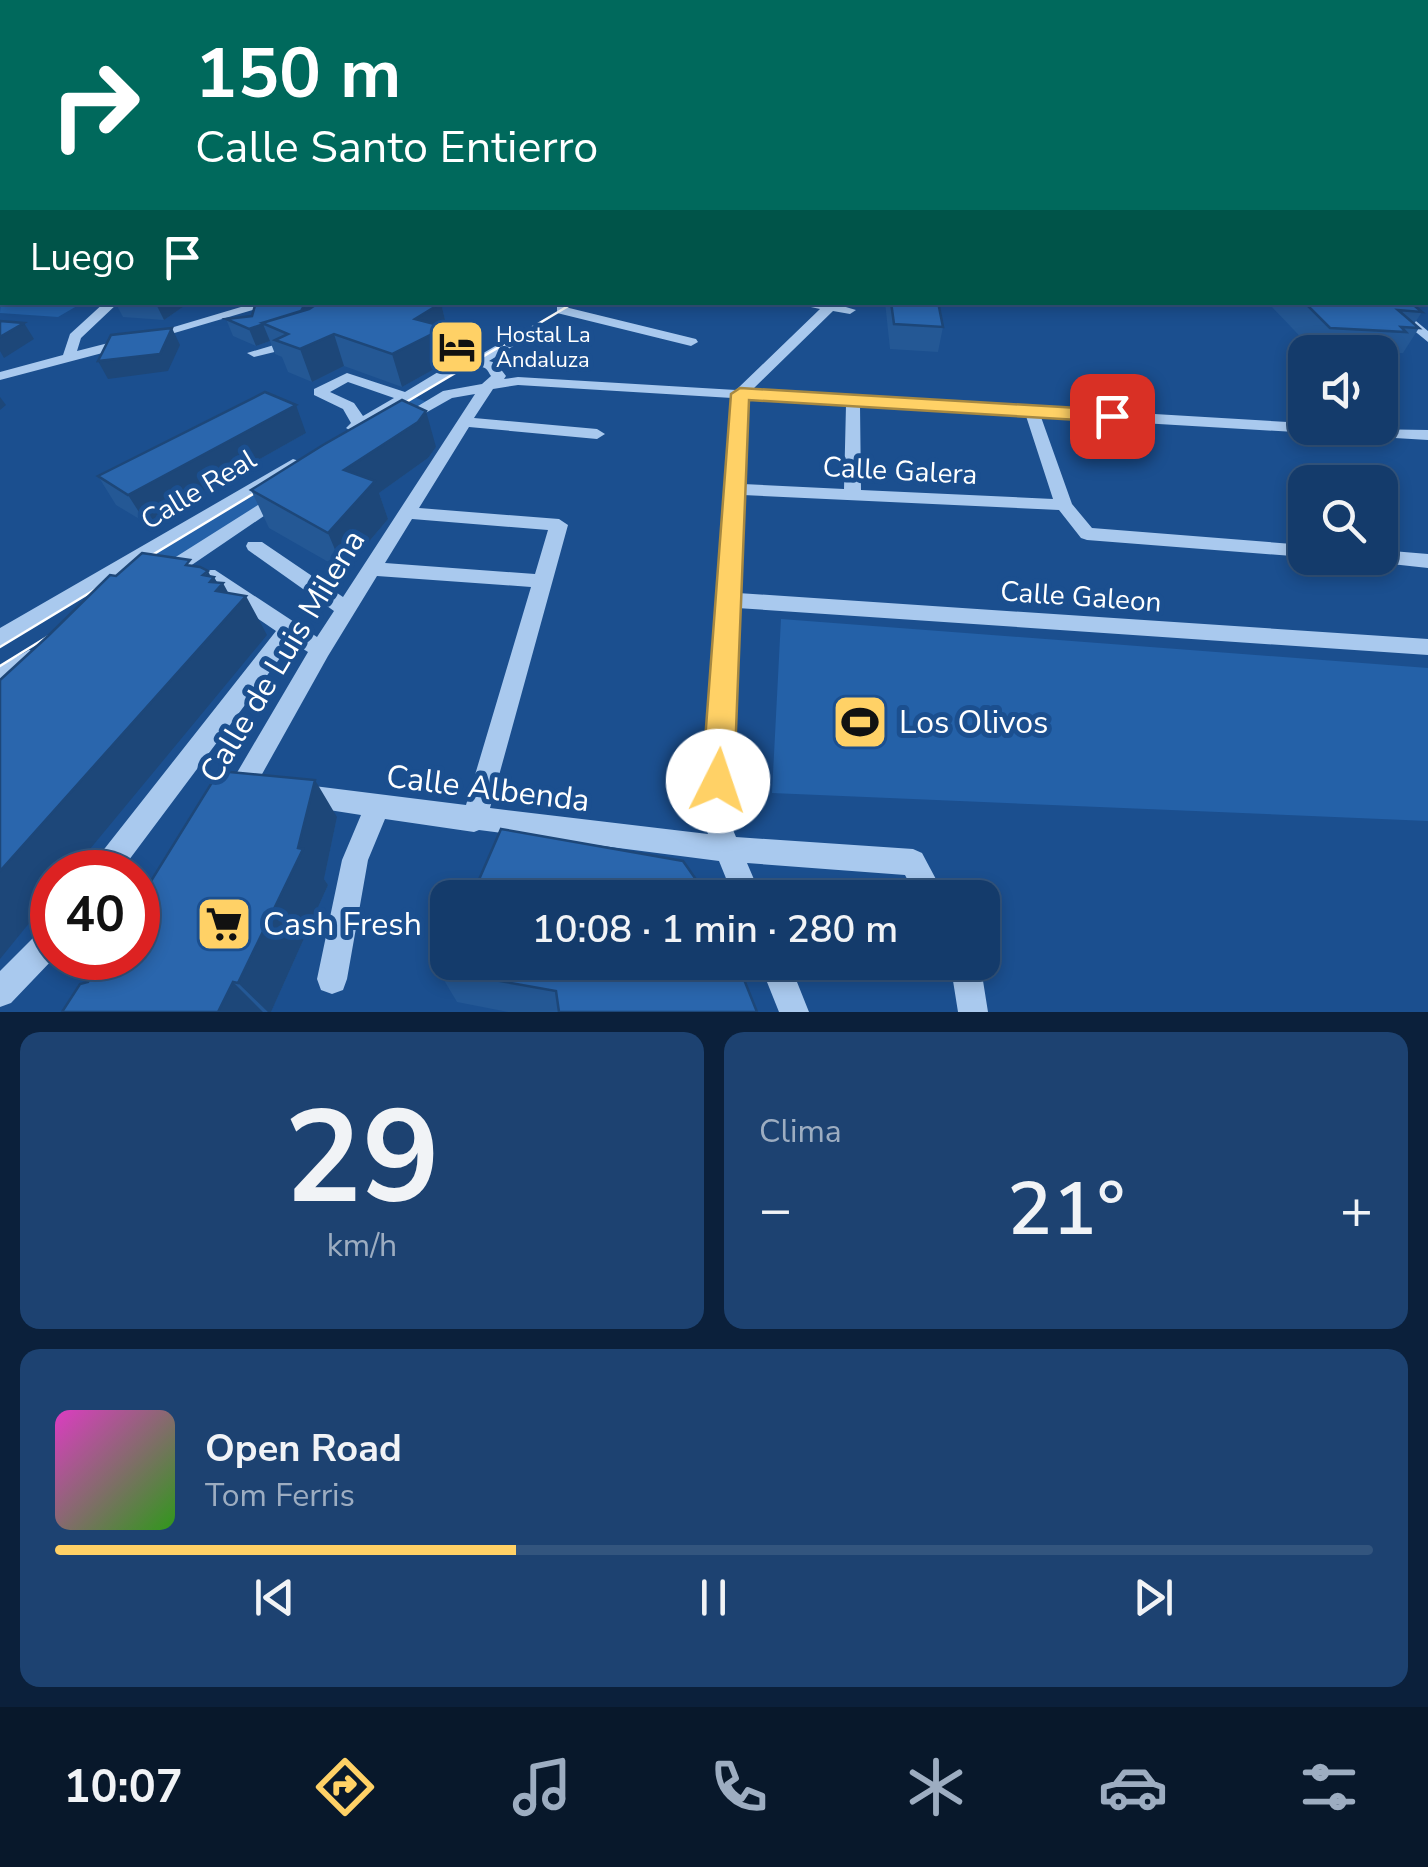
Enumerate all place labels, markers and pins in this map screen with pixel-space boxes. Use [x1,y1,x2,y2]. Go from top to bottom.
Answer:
hotel icon: Hostal La Andaluza [427,317,487,377]
place label: Hostal La Andaluza [496,320,591,375]
pin [1070,374,1155,459]
sports icon: Los Olivos [830,692,890,752]
place label: Los Olivos [899,701,1049,744]
supermarket icon: Cash Fresh [194,894,254,954]
place label: Cash Fresh [263,903,422,946]

